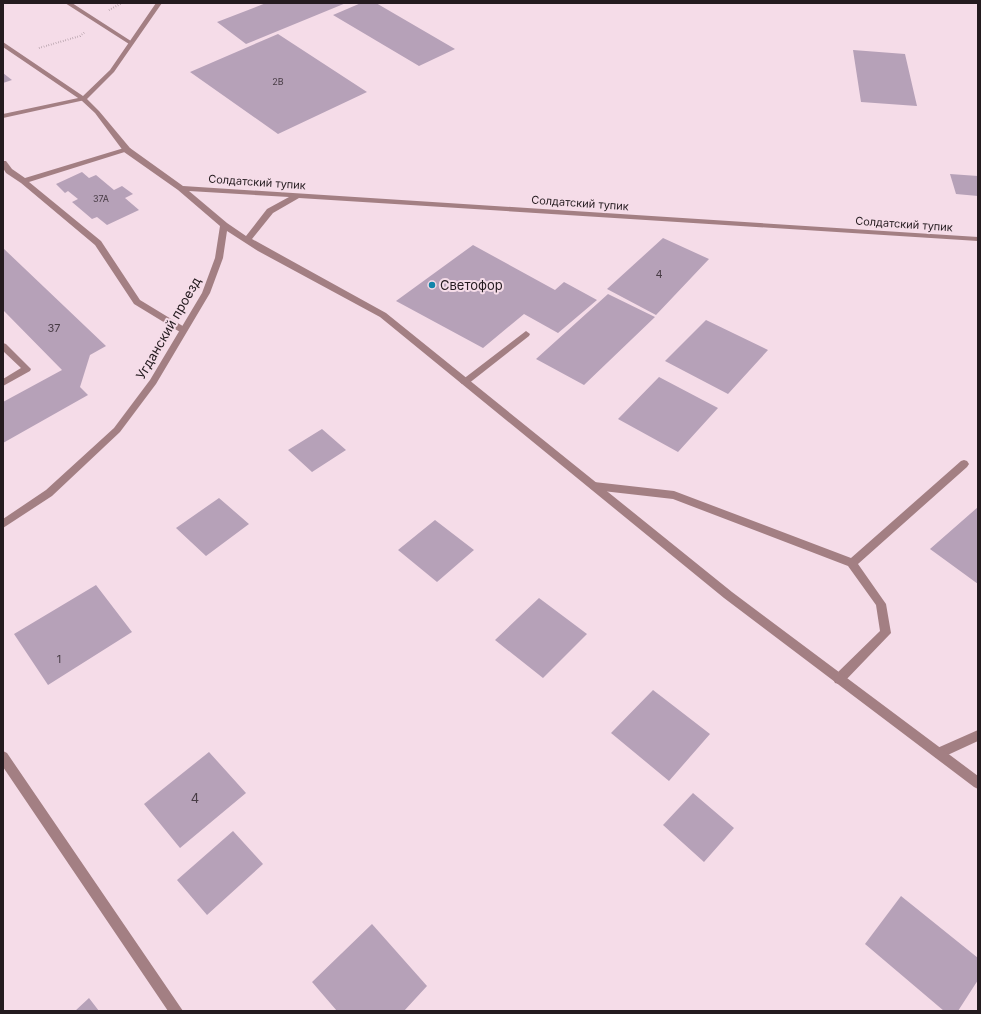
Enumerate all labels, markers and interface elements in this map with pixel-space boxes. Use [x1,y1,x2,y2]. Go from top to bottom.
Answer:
house number: 2В [272,76,284,87]
street label: Солдатский тупик [208,172,306,192]
house number: 37А [93,193,109,204]
street label: Солдатский тупик [531,193,629,213]
street label: Солдатский тупик [855,214,953,234]
house number: 4 [655,267,663,281]
street label: Угданский проезд [132,274,204,382]
place label: Светофор [440,277,503,293]
marker: Светофор [427,280,437,290]
house number: 37 [47,321,61,335]
house number: 1 [57,652,61,666]
house number: 4 [191,790,199,806]

